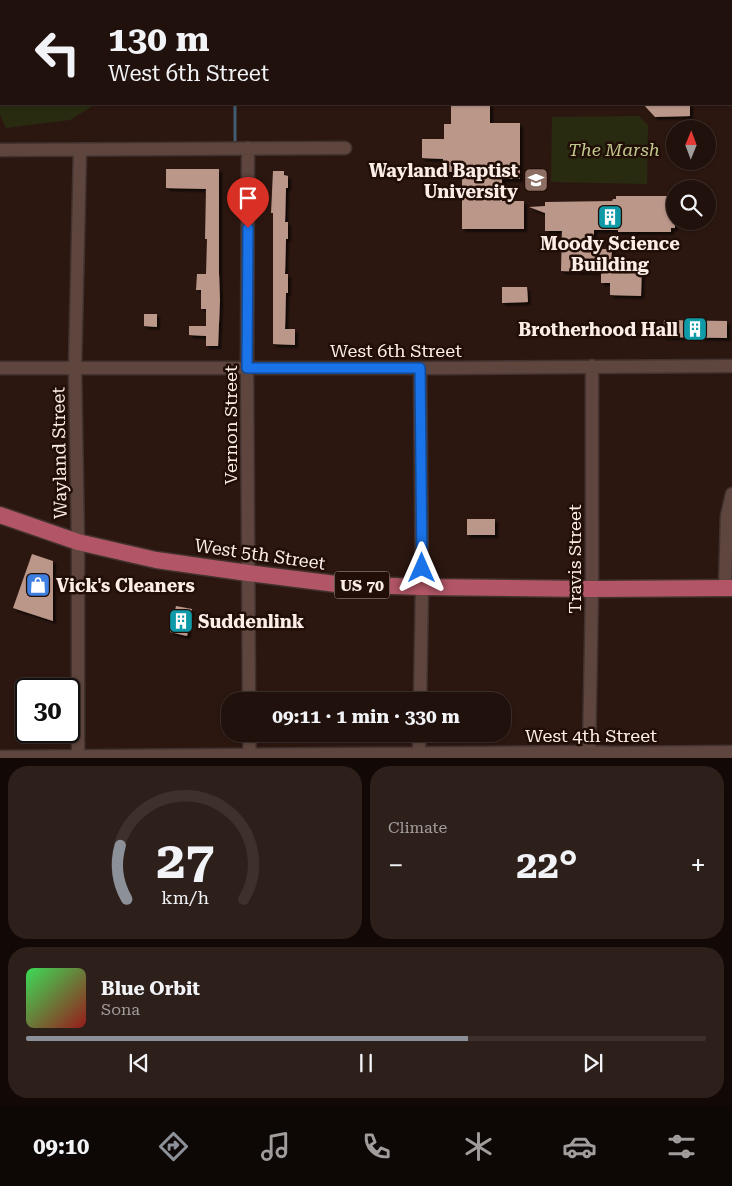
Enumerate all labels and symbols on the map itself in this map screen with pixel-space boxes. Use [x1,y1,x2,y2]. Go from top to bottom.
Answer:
north arrow [666,120,716,170]
park label: The Marsh [568,139,660,160]
place label: Wayland Baptist University [369,160,518,202]
school or university icon: Wayland Baptist University [523,167,549,193]
pin [227,177,269,228]
building icon: Moody Science Building [597,204,623,230]
place label: Moody Science Building [540,233,680,275]
building icon: Brotherhood Hall [682,316,708,342]
place label: Brotherhood Hall [518,319,678,340]
street label: West 6th Street [330,340,462,361]
street label: Vernon Street [220,365,241,485]
street label: Wayland Street [47,386,71,519]
street label: Travis Street [564,504,585,614]
street label: West 5th Street [193,534,327,574]
position arrow [395,541,447,593]
shop icon: Vick's Cleaners [25,572,51,598]
road number: US 70 [334,572,390,598]
place label: Vick's Cleaners [56,575,195,596]
building icon: Suddenlink [168,608,194,634]
place label: Suddenlink [198,611,305,632]
speed limit sign: 30 [15,678,80,743]
street label: West 4th Street [525,725,657,746]

